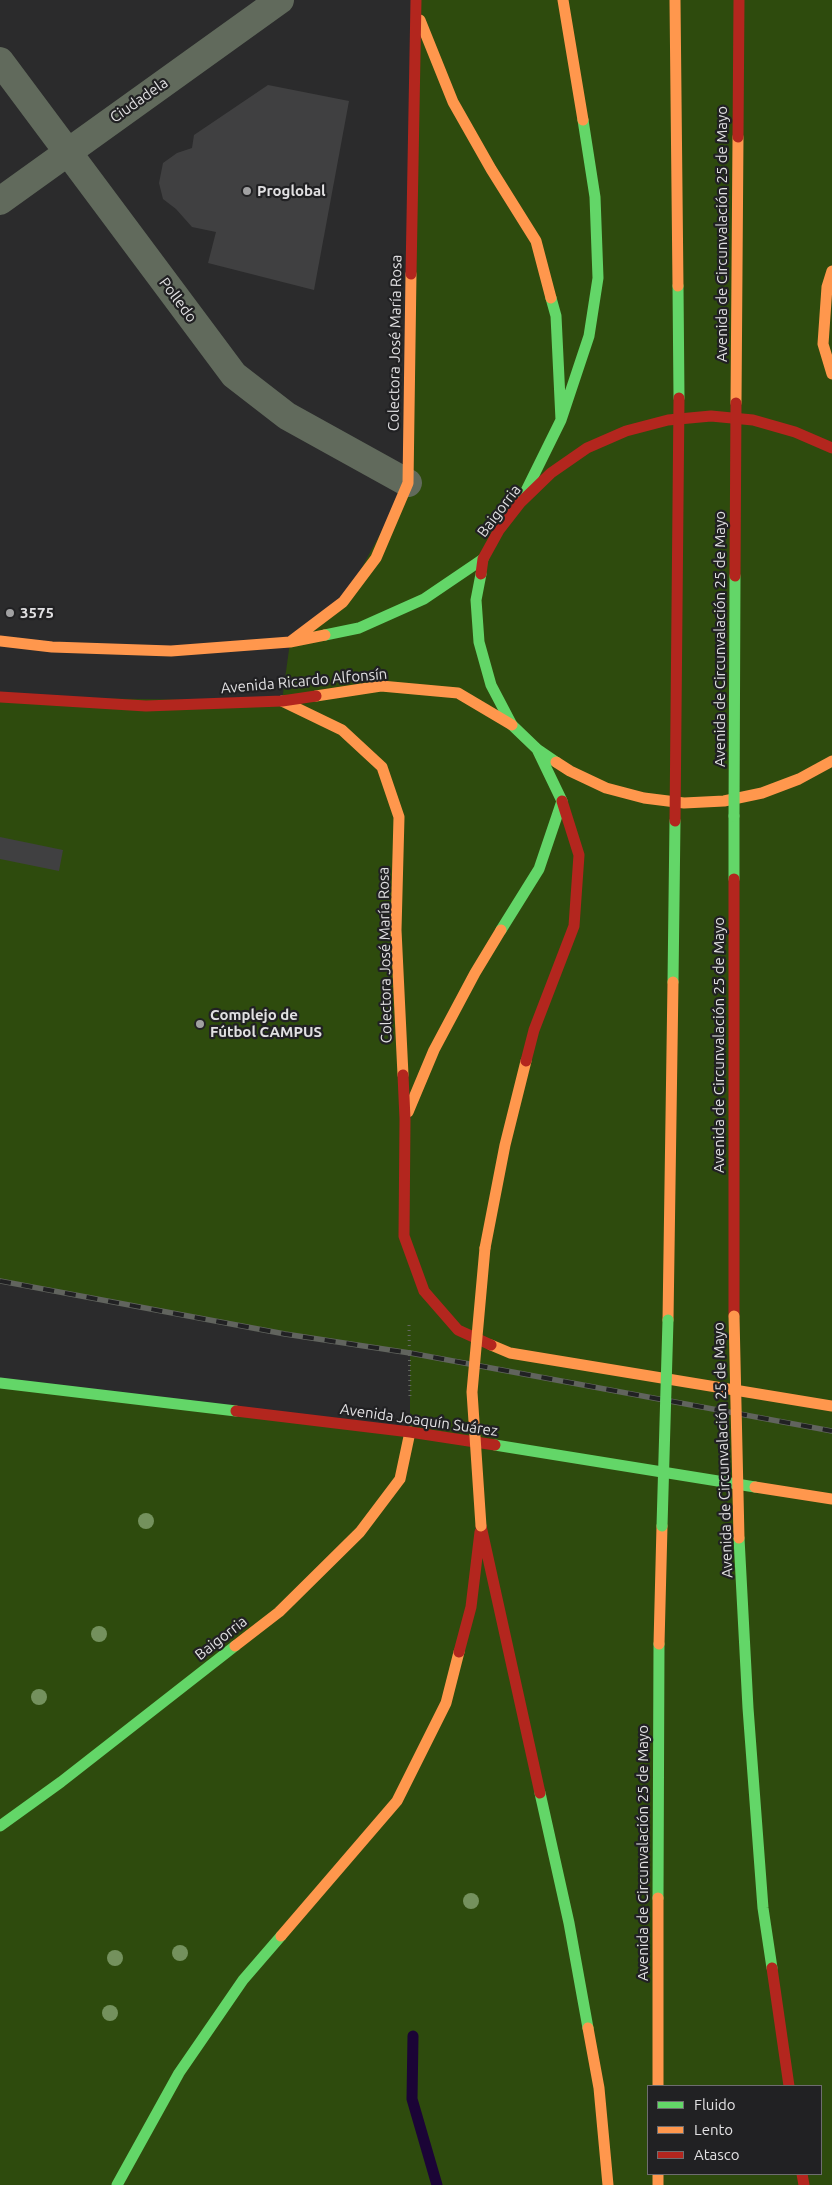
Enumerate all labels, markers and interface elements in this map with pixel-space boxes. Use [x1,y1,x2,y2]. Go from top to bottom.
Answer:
street label: Ciudadela [107,74,171,126]
street label: Avenida de Circunvalación 25 de Mayo [713,106,731,362]
place label: Proglobal [257,182,326,200]
marker: Proglobal [241,185,253,197]
street label: Colectora José María Rosa [384,255,406,431]
street label: Polledo [155,274,201,326]
street label: Baigorria [473,481,525,541]
street label: Avenida de Circunvalación 25 de Mayo [711,511,729,767]
place label: 3575 [20,604,54,622]
marker: 3575 [4,607,16,619]
street label: Avenida Ricardo Alfonsín [220,665,388,697]
street label: Colectora José María Rosa [374,867,396,1043]
street label: Avenida de Circunvalación 25 de Mayo [710,917,728,1173]
place label: Complejo de Fútbol CAMPUS [210,1006,322,1041]
marker: Complejo de Fútbol CAMPUS [194,1018,206,1030]
street label: Avenida de Circunvalación 25 de Mayo [710,1322,736,1578]
street label: Avenida Joaquín Suárez [339,1400,499,1440]
street label: Baigorria [191,1612,251,1664]
street label: Avenida de Circunvalación 25 de Mayo [634,1725,652,1981]
legend [647,2085,822,2175]
text: Fluido [694,2096,736,2113]
text: Lento [694,2121,733,2138]
text: Atasco [694,2146,740,2163]

